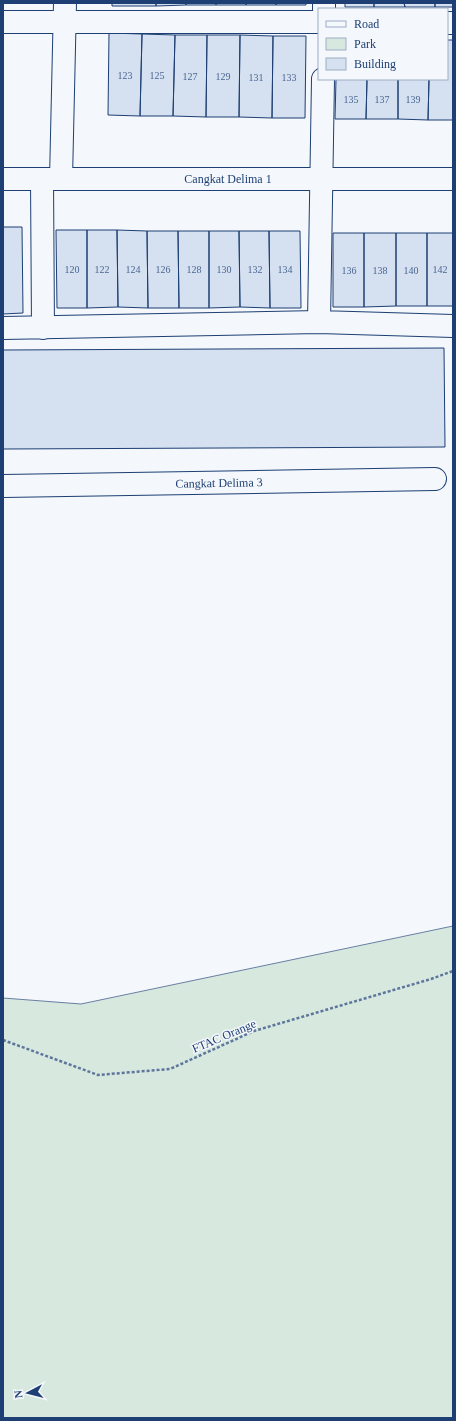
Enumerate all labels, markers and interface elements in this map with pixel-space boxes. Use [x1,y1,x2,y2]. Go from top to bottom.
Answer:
legend [318,8,448,80]
text: Road [354,17,379,31]
text: Park [354,37,376,51]
text: Building [354,57,396,71]
house number: 123 [118,70,133,81]
house number: 125 [150,70,165,81]
house number: 127 [183,71,198,82]
house number: 129 [216,71,231,82]
house number: 131 [249,72,264,83]
house number: 133 [282,72,297,83]
house number: 135 [344,94,359,105]
house number: 137 [375,94,390,105]
house number: 139 [406,94,421,105]
street label: Cangkat Delima 1 [184,172,272,186]
house number: 120 [65,264,80,275]
house number: 122 [95,264,110,275]
house number: 124 [126,264,141,275]
house number: 126 [156,264,171,275]
house number: 128 [187,264,202,275]
house number: 130 [217,264,232,275]
house number: 132 [248,264,263,275]
house number: 134 [278,264,293,275]
house number: 142 [433,264,448,275]
house number: 136 [342,265,357,276]
house number: 138 [373,265,388,276]
house number: 140 [404,265,419,276]
street label: Cangkat Delima 3 [175,475,263,491]
street label: FTAC Orange [190,1016,258,1056]
north arrow [8,1373,48,1413]
text: N [12,1389,25,1399]

